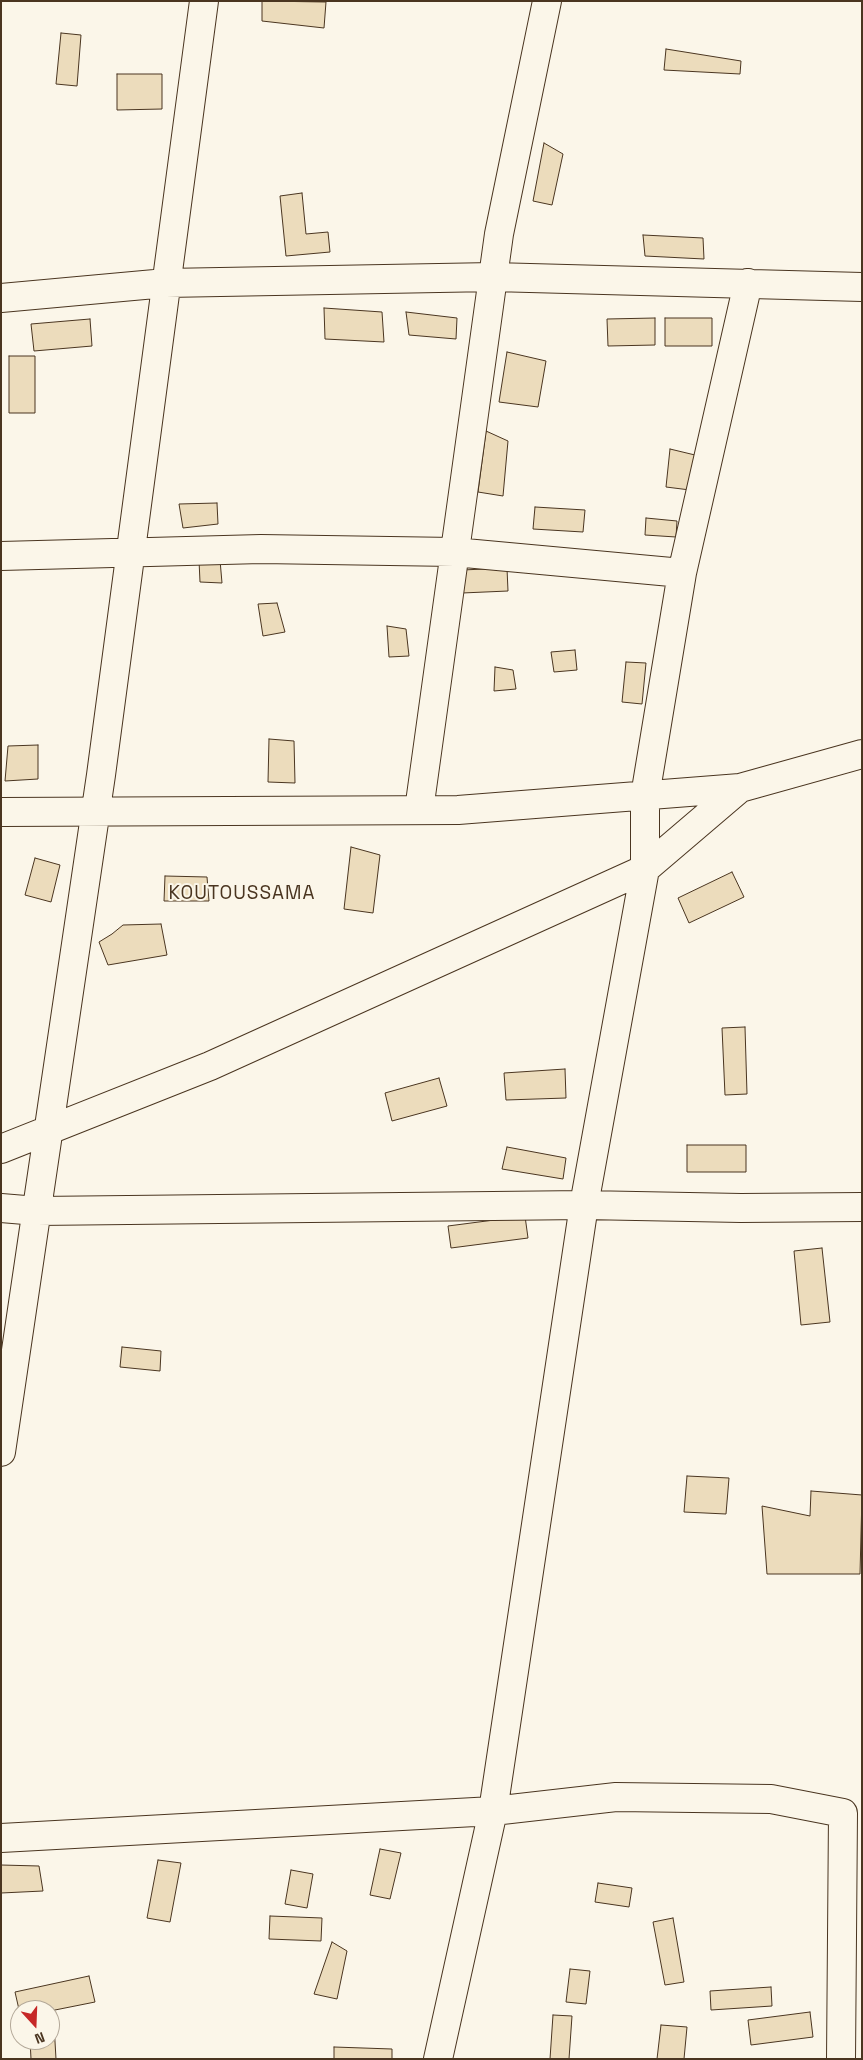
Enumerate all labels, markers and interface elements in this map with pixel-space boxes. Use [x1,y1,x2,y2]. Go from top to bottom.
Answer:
district label: KOUTOUSSAMA [167,883,317,905]
north arrow [10,2000,60,2050]
text: N [32,2028,47,2048]

